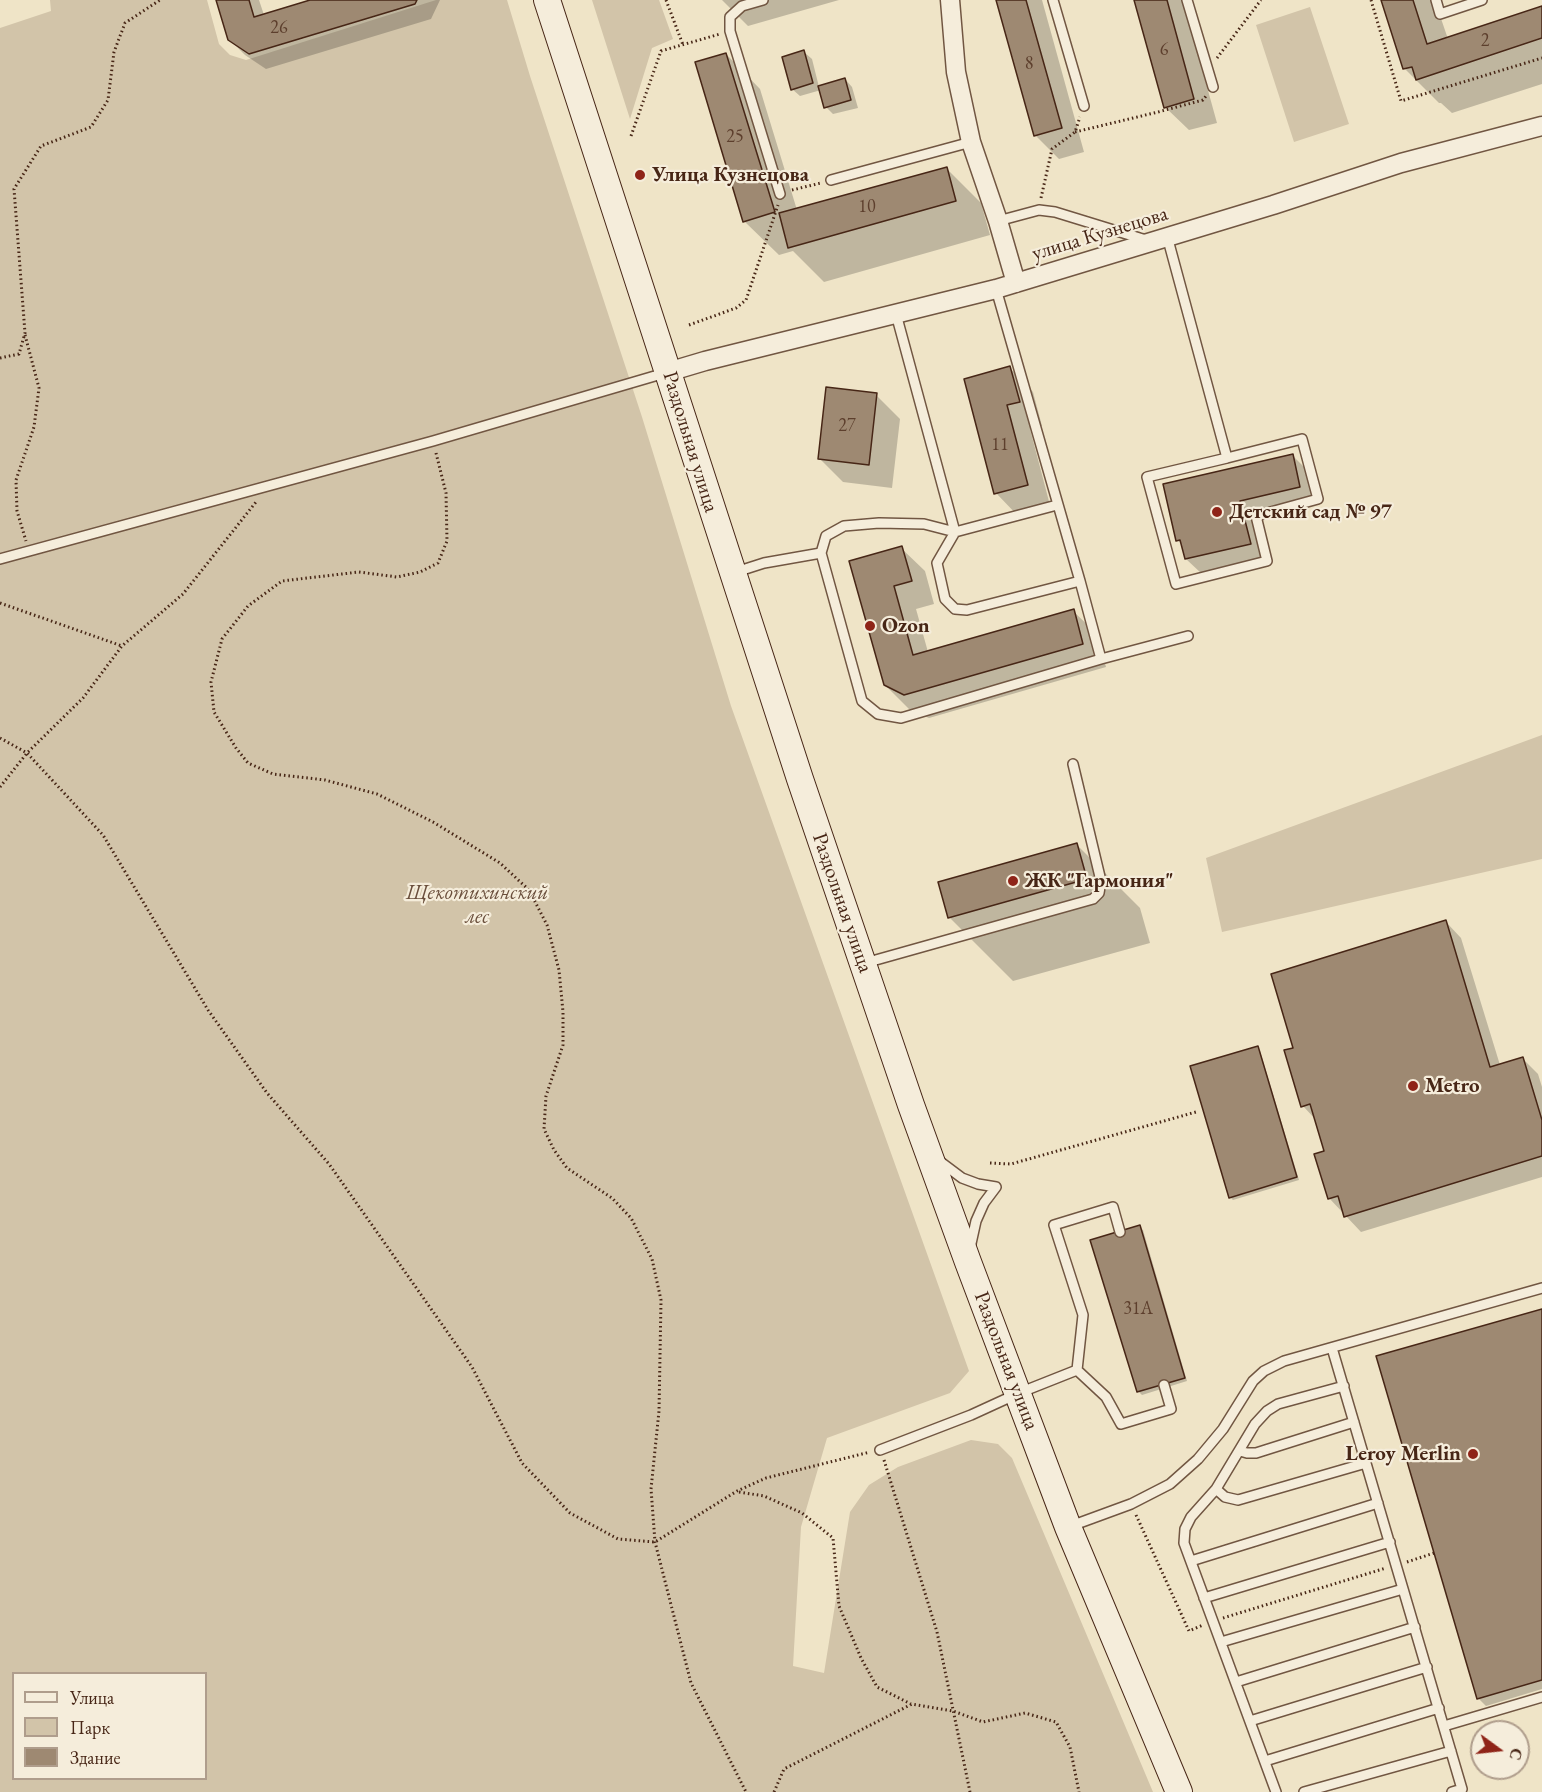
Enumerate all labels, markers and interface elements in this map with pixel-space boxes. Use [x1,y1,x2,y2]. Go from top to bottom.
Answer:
house number: 26 [270,17,288,39]
house number: 2 [1481,30,1489,52]
house number: 6 [1160,39,1168,61]
house number: 8 [1025,53,1033,75]
house number: 25 [726,126,744,148]
place label: Улица Кузнецова [652,162,809,188]
marker: Улица Кузнецова [633,168,647,182]
house number: 10 [858,196,876,218]
street label: улица Кузнецова [1029,201,1171,267]
street label: Раздольная улица [657,368,723,516]
house number: 27 [838,415,856,437]
house number: 11 [991,434,1009,456]
place label: Детский сад № 97 [1229,499,1392,525]
marker: Детский сад № 97 [1210,505,1224,519]
place label: Ozon [882,613,930,639]
marker: Ozon [863,619,877,633]
street label: Раздольная улица [806,830,878,976]
place label: ЖК "Гармония" [1025,868,1174,894]
marker: ЖК "Гармония" [1006,874,1020,888]
park label: Щекотихинский лес [406,880,548,930]
place label: Metro [1425,1073,1479,1099]
marker: Metro [1406,1079,1420,1093]
street label: Раздольная улица [968,1288,1044,1434]
house number: 31А [1123,1298,1153,1320]
place label: Leroy Merlin [1346,1441,1461,1467]
marker: Leroy Merlin [1466,1447,1480,1461]
legend [12,1672,207,1780]
text: Улица [70,1686,114,1709]
text: Парк [70,1716,110,1739]
north arrow [1470,1720,1530,1780]
text: Здание [70,1746,120,1769]
text: С [1504,1746,1528,1762]

